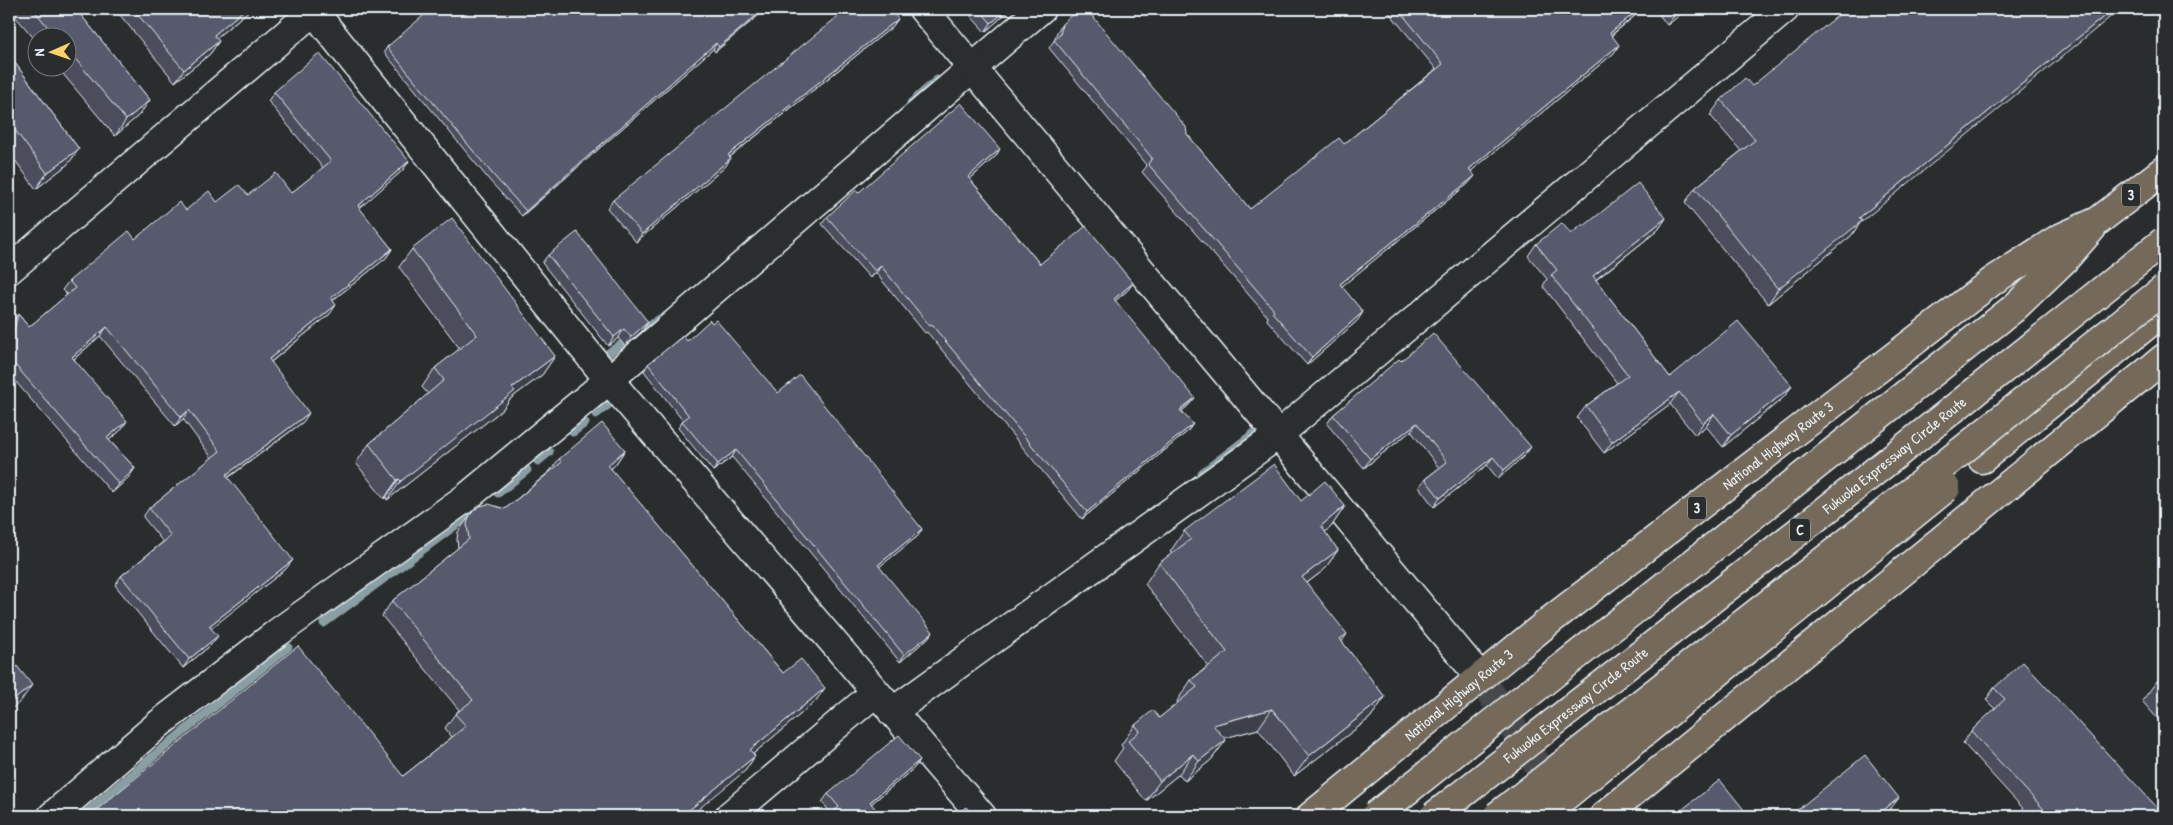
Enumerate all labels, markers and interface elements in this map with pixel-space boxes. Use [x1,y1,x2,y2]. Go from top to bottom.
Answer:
north arrow [28,28,78,78]
text: N [29,48,48,57]
road number: 3 [2122,184,2140,206]
street label: Fukuoka Expressway Circle Route [1817,391,1971,519]
street label: National Highway Route 3 [1718,396,1838,495]
road number: 3 [1688,496,1706,520]
road number: C [1790,518,1810,542]
street label: Fukuoka Expressway Circle Route [1498,642,1652,769]
street label: National Highway Route 3 [1400,644,1518,746]

